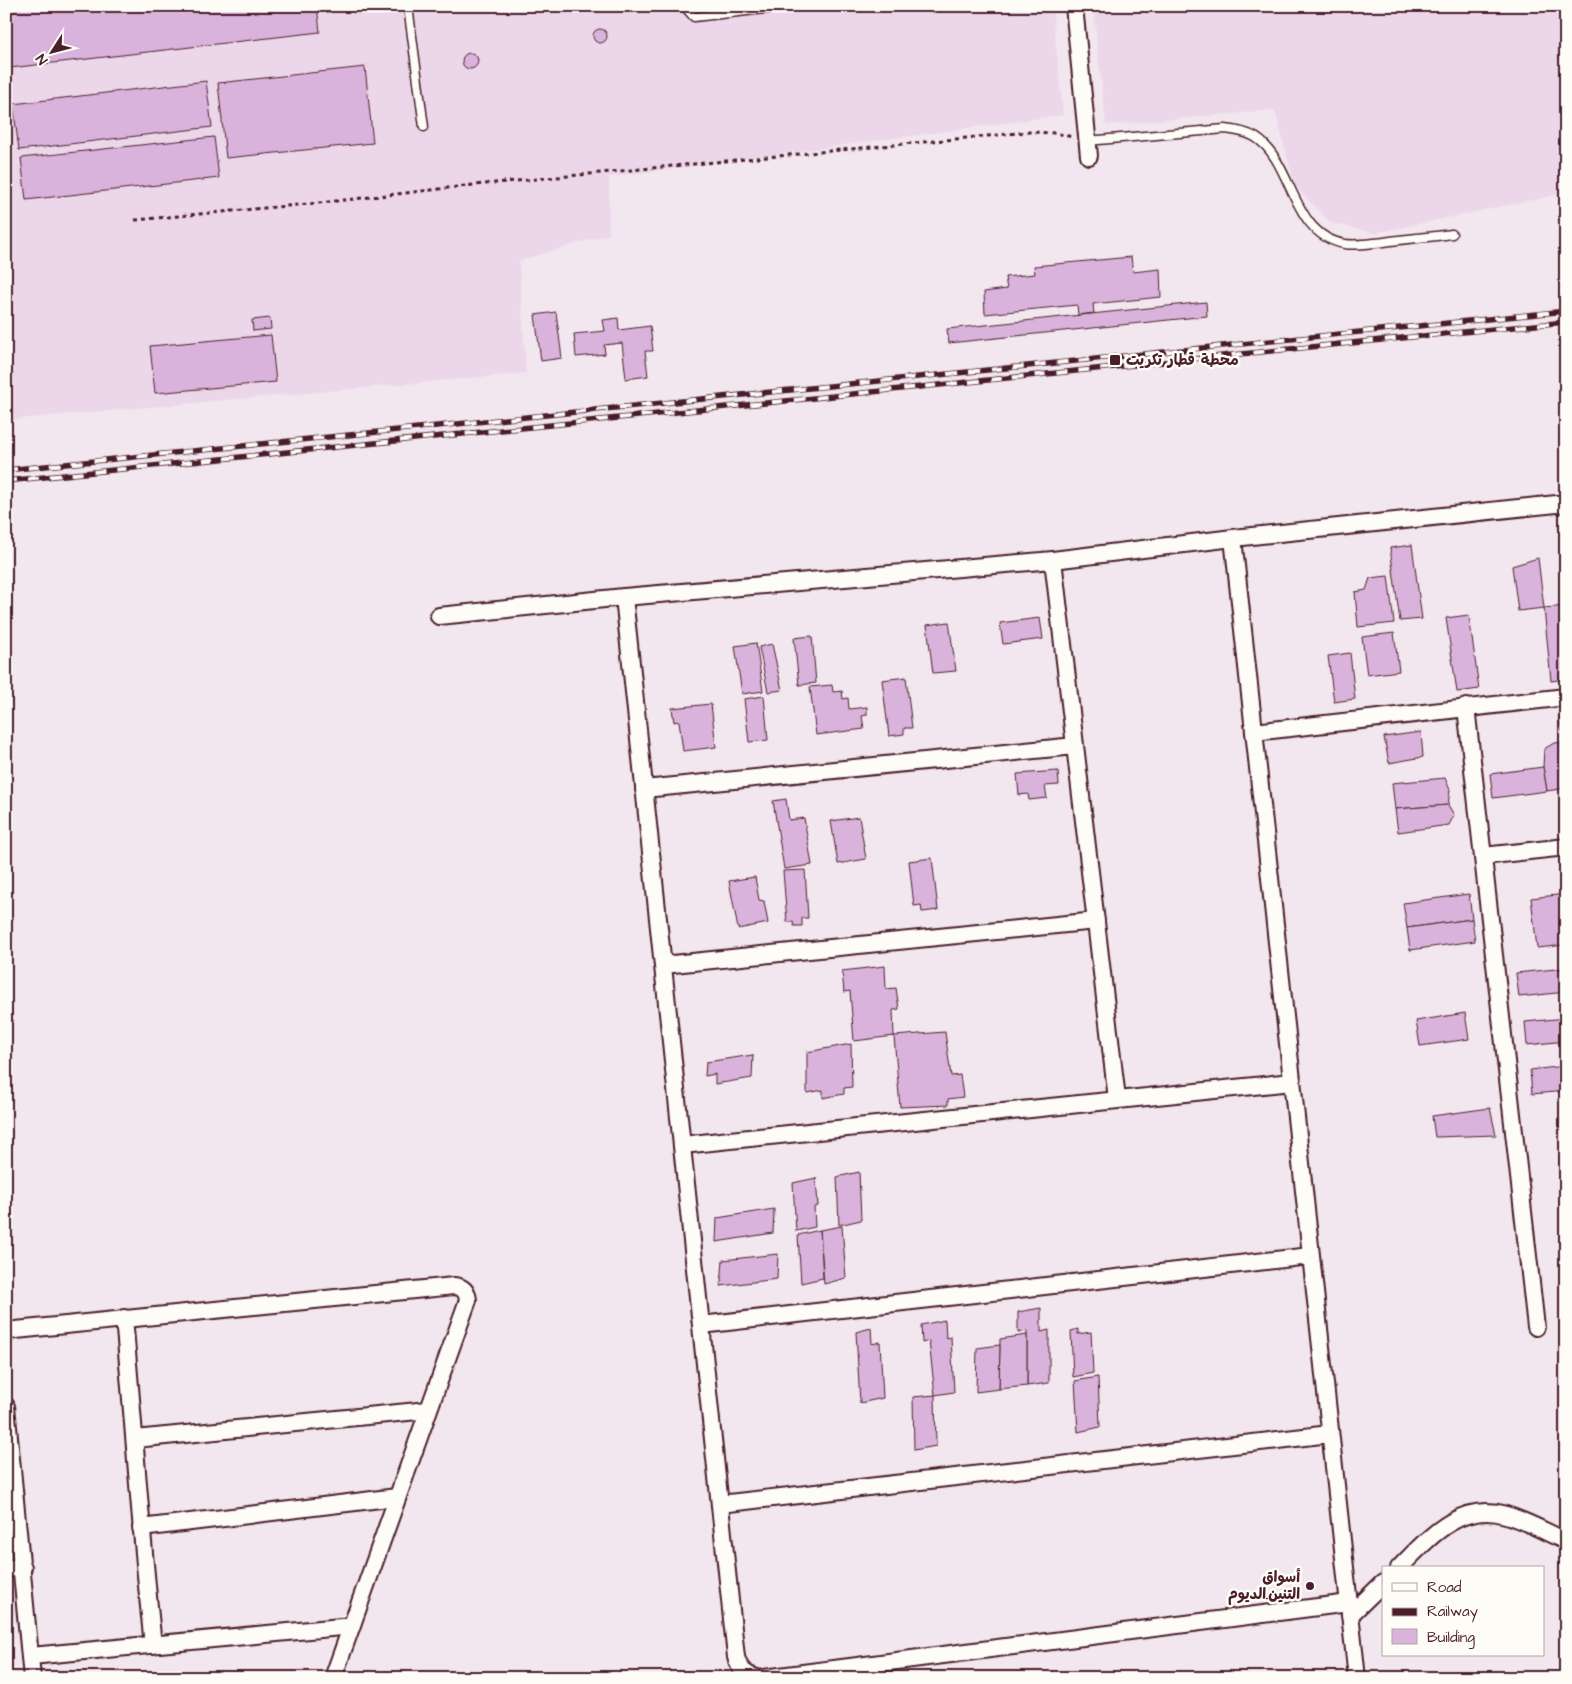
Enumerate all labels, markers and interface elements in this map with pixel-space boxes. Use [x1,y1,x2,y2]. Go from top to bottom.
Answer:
north arrow [28,28,78,78]
text: N [31,49,53,68]
place label: محطة قطار تكريت [1126,350,1239,371]
marker: محطة قطار تكريت [1108,353,1122,367]
legend [1382,1566,1544,1656]
place label: أسواق التنين.الديوم [1228,1567,1301,1605]
text: Road [1427,1577,1462,1598]
marker: أسواق التنين.الديوم [1304,1580,1316,1592]
text: Railway [1427,1601,1478,1623]
text: Building [1427,1627,1475,1649]

